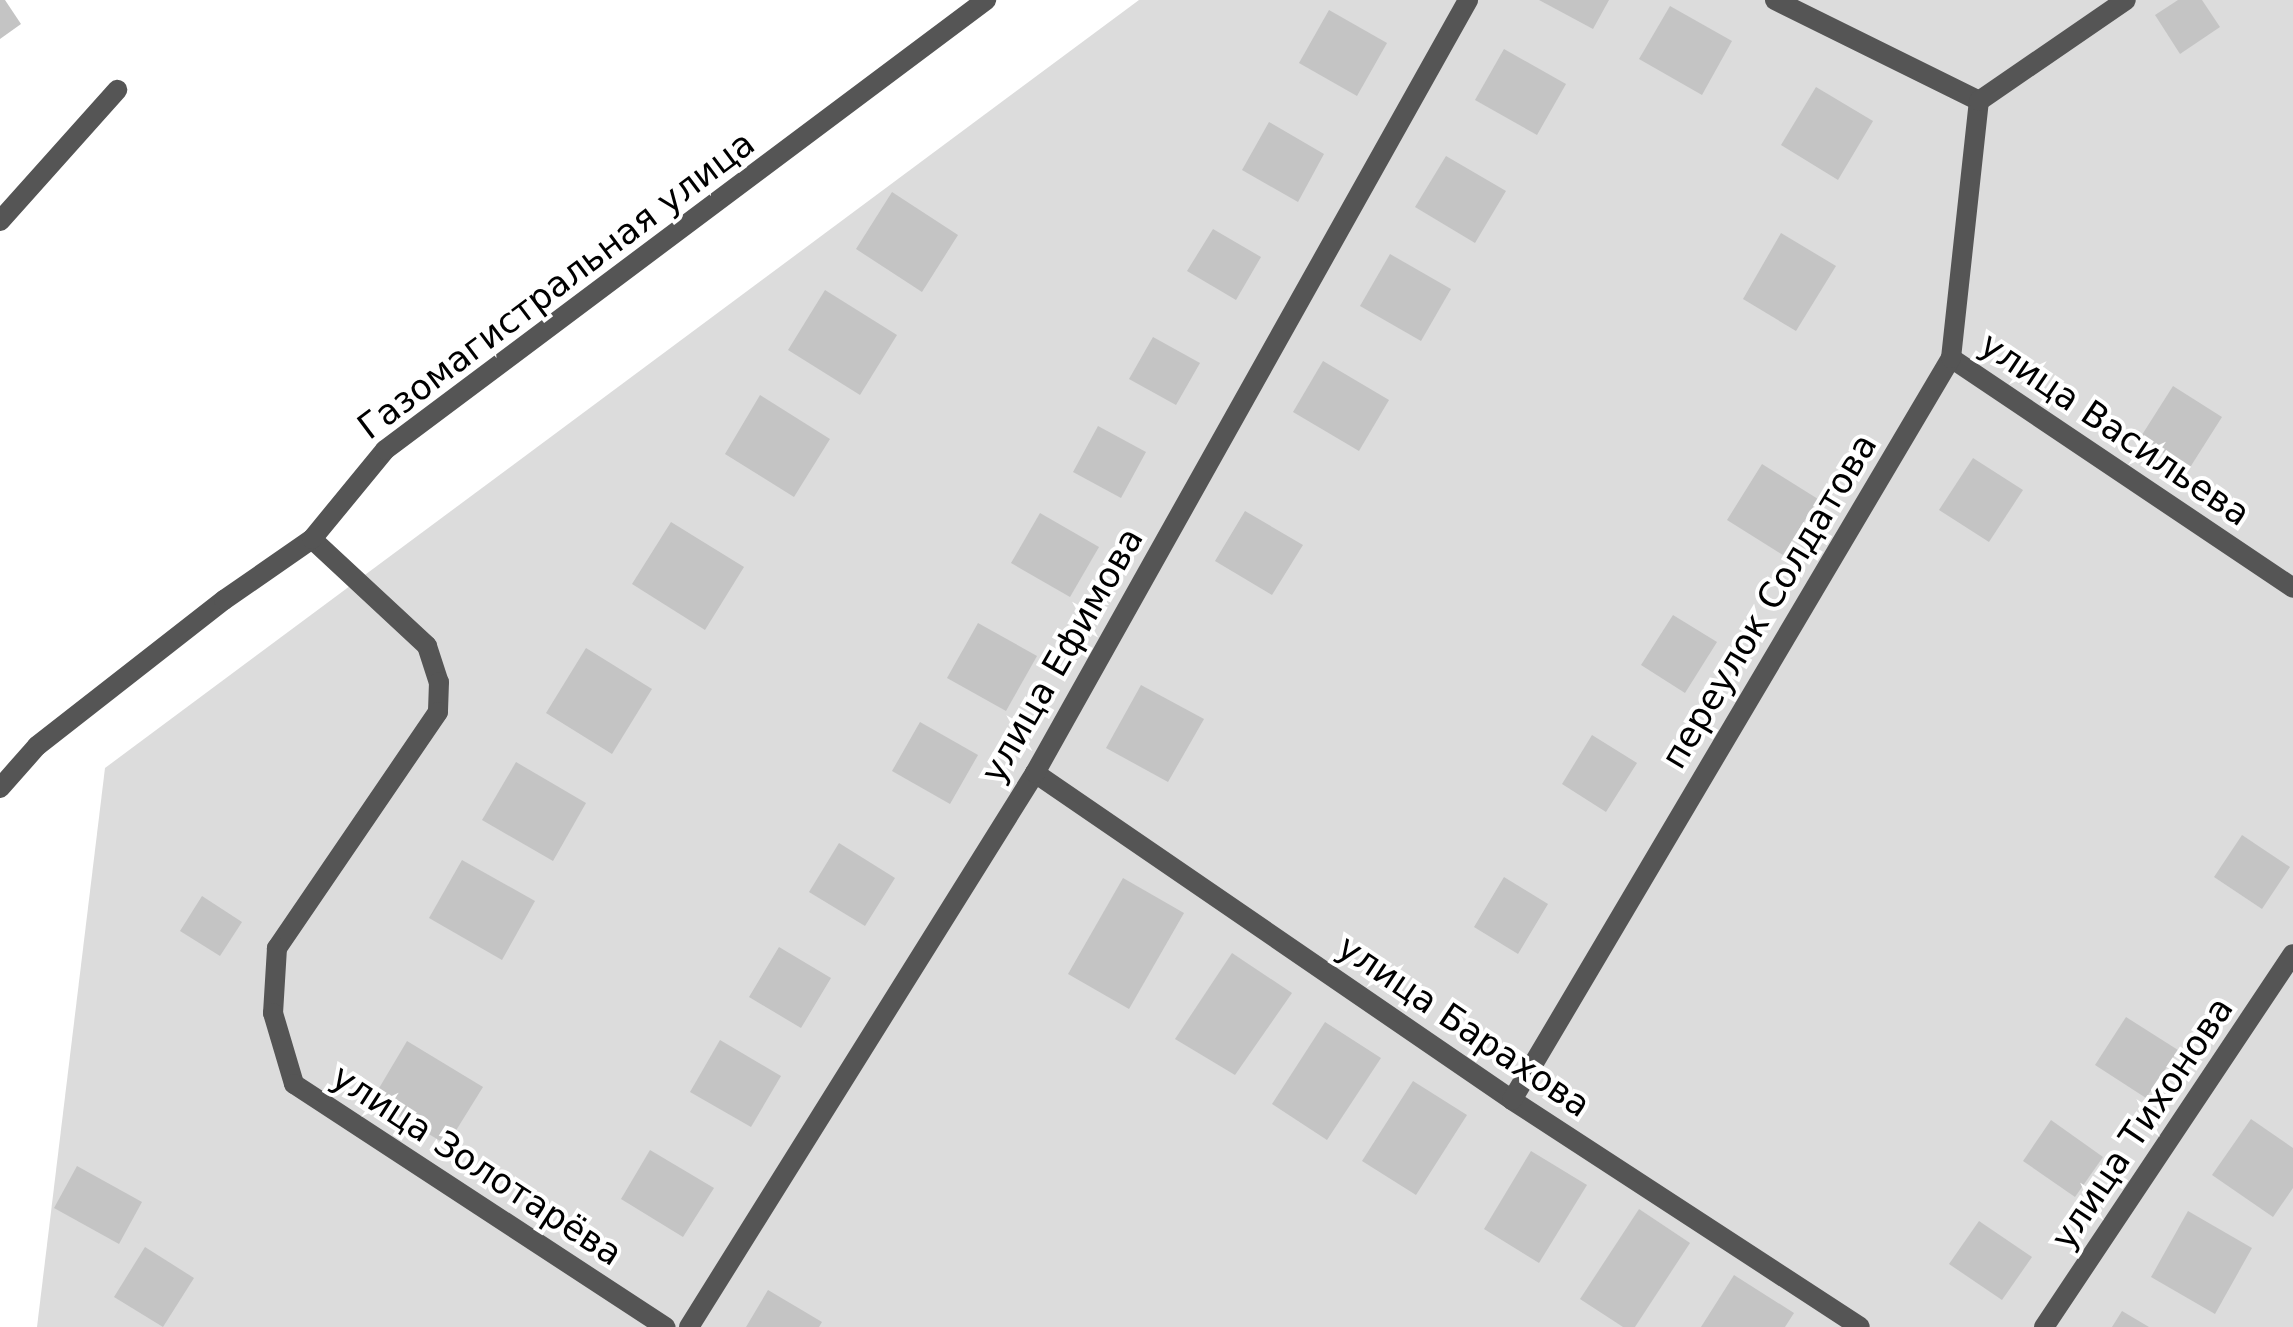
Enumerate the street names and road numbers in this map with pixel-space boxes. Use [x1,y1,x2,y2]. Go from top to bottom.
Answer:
street label: Газомагистральная улица [349,122,763,448]
street label: улица Васильева [1972,323,2258,535]
street label: переулок Солдатова [1652,426,1886,776]
street label: улица Ефимова [972,520,1152,790]
street label: улица Барахова [1330,926,1598,1126]
street label: улица Тихонова [2042,989,2242,1257]
street label: улица Золотарёва [324,1055,630,1275]

